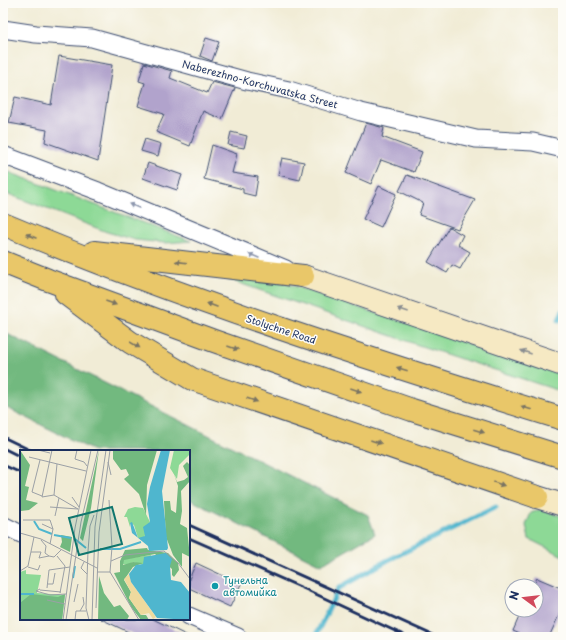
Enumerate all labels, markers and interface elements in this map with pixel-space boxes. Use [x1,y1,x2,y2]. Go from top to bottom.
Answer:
street label: Naberezhno-Korchuvatska Street [181,56,340,112]
one-way arrow [129,203,140,209]
one-way arrow [26,233,37,239]
one-way arrow [249,253,260,259]
one-way arrow [175,259,187,265]
one-way arrow [105,300,117,306]
one-way arrow [206,302,218,308]
one-way arrow [397,307,409,313]
street label: Stolychne Road [244,310,318,347]
one-way arrow [129,342,141,349]
one-way arrow [227,345,239,351]
one-way arrow [520,349,532,355]
one-way arrow [395,366,407,372]
one-way arrow [350,387,362,393]
one-way arrow [247,397,259,403]
one-way arrow [519,405,531,411]
one-way arrow [474,428,486,434]
one-way arrow [370,439,382,445]
inset map [20,450,190,620]
one-way arrow [493,481,505,487]
place label: Тунельна автомийка [223,572,278,599]
north arrow [504,578,544,618]
marker: Тунельна автомийка [210,581,220,591]
text: N [505,589,523,602]

